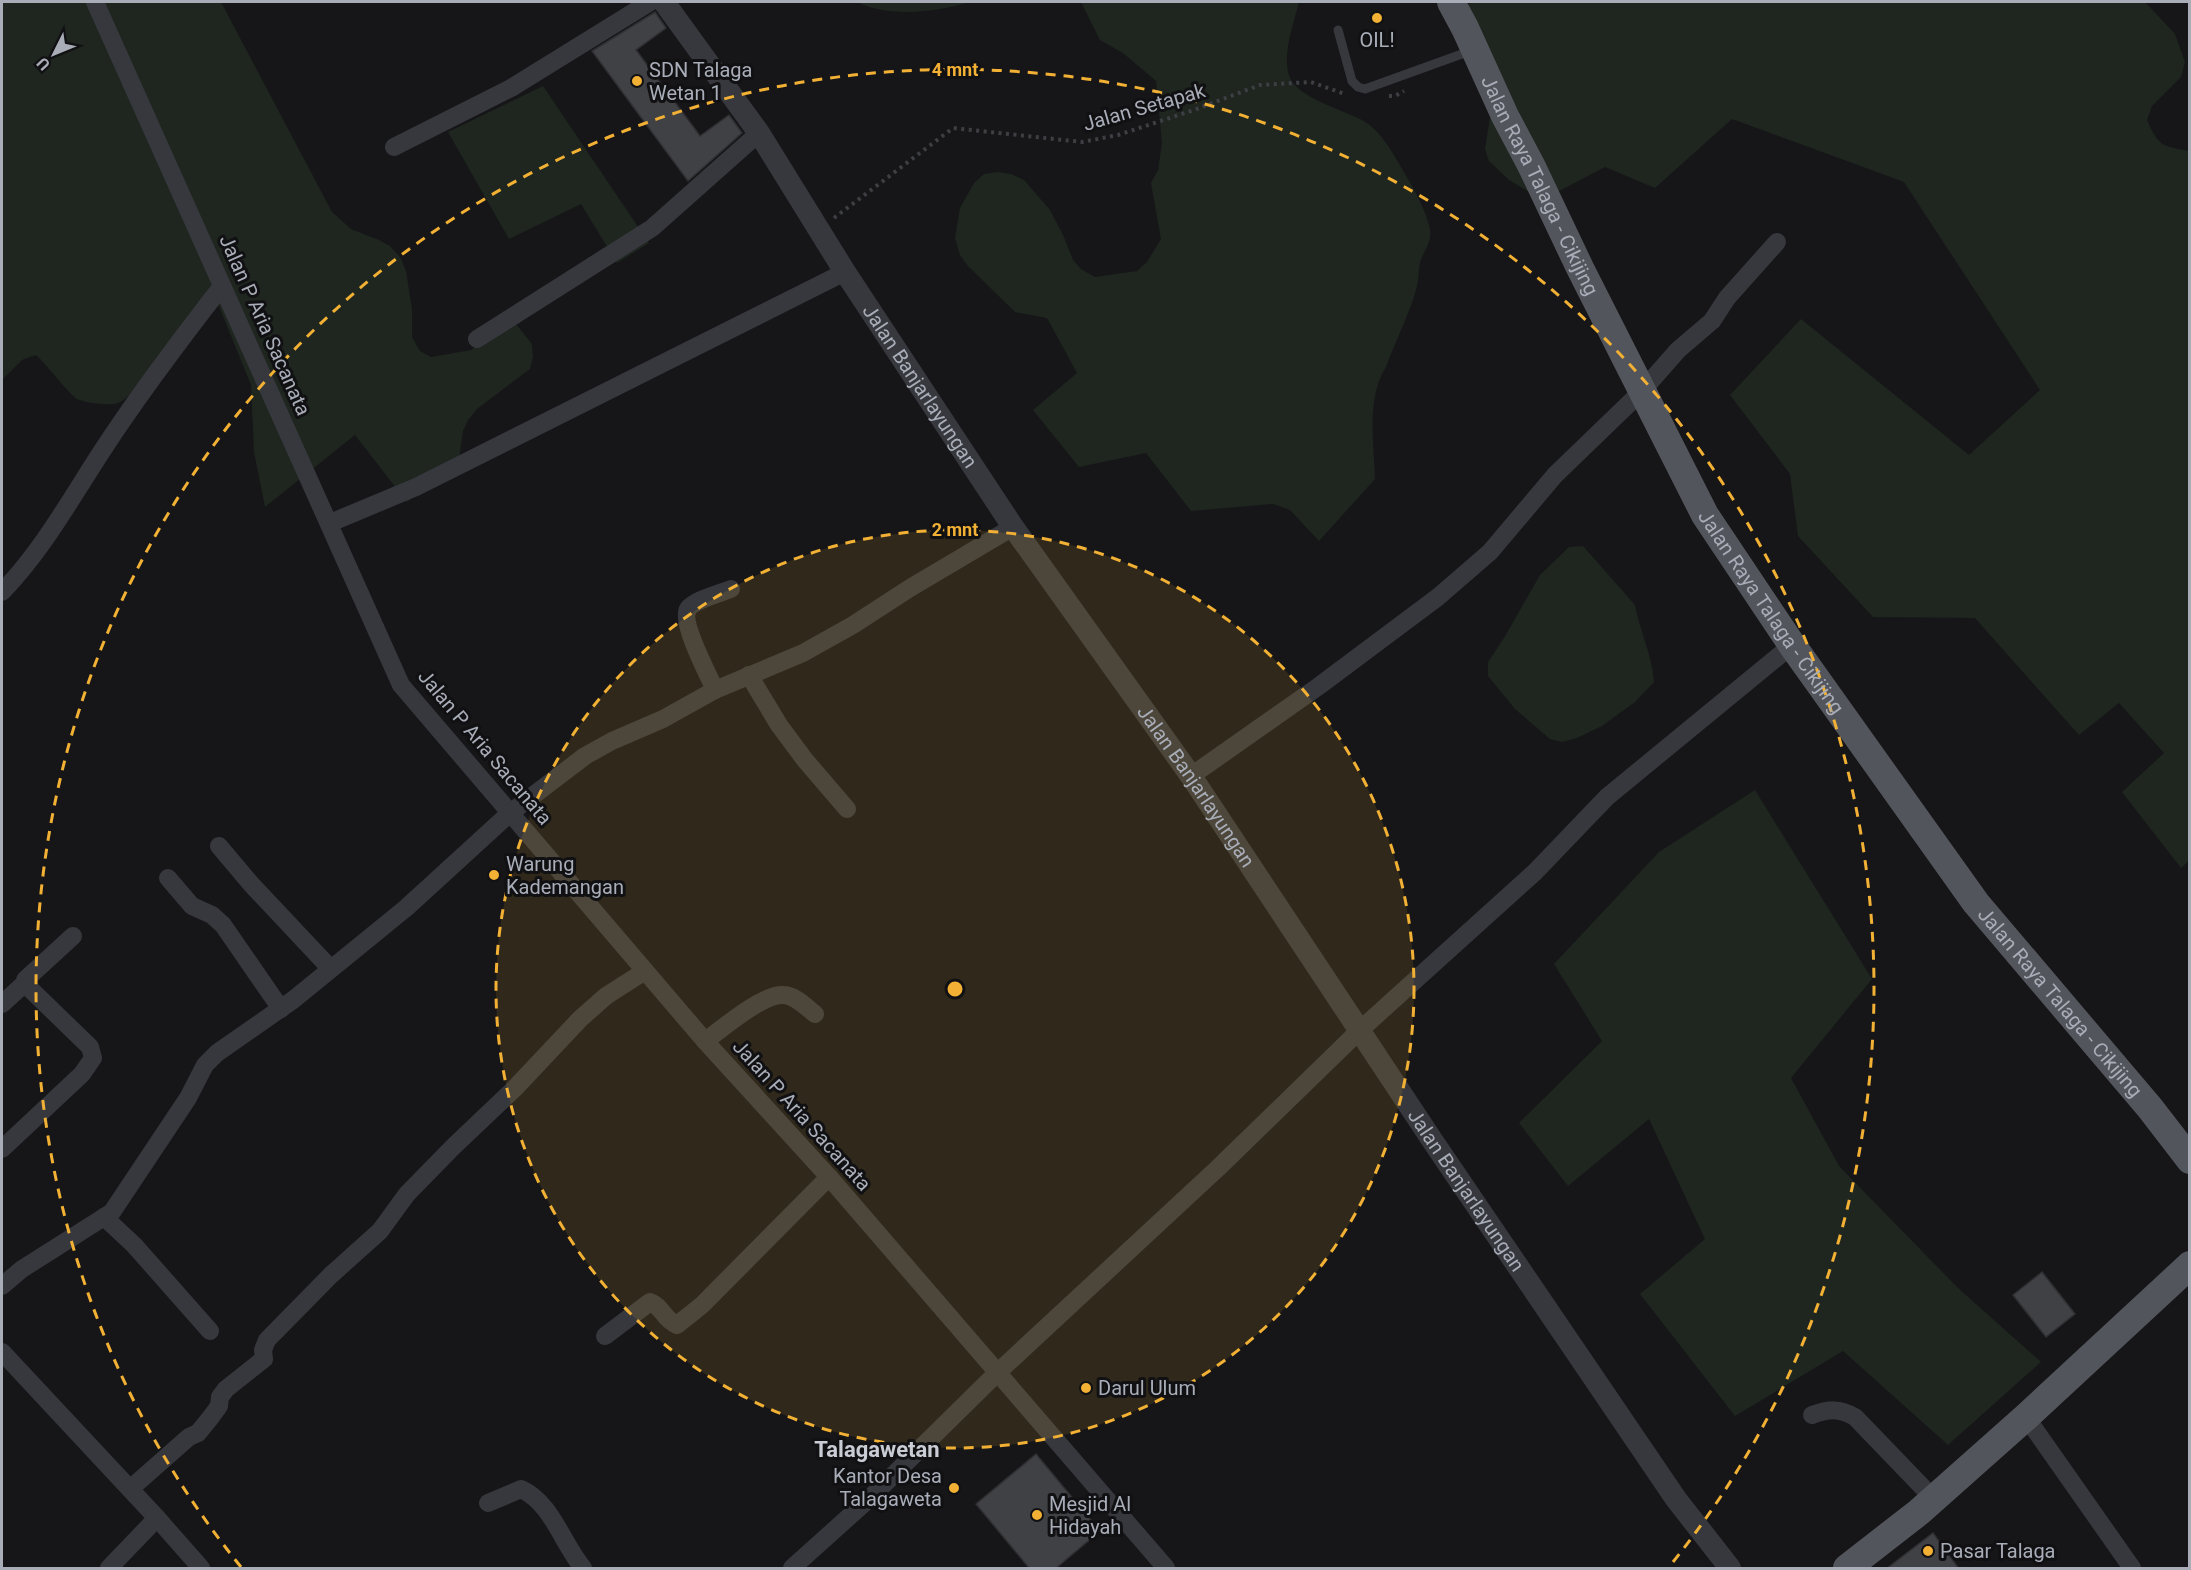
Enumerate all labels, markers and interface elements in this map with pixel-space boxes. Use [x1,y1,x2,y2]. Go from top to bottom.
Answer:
marker: OIL! [1370,11,1384,25]
north arrow [24,24,84,84]
place label: OIL! [1359,28,1395,52]
text: U [33,54,54,74]
place label: SDN Talaga Wetan 1 [649,58,752,105]
text: 4 mnt [932,59,978,80]
street label: Jalan Raya Talaga - Cikijing [1476,72,1604,299]
marker: SDN Talaga Wetan 1 [630,74,644,88]
street label: Jalan Setapak [1080,78,1209,136]
street label: Jalan P Aria Sacanata [214,231,316,419]
street label: Jalan Banjarlayungan [858,300,983,472]
street label: Jalan Raya Talaga - Cikijing [1693,506,1849,719]
text: 2 mnt [932,519,978,540]
street label: Jalan P Aria Sacanata [413,665,557,829]
street label: Jalan Banjarlayungan [1132,701,1260,872]
place label: Warung Kademangan [506,852,624,899]
marker: Warung Kademangan [487,868,501,882]
street label: Jalan Raya Talaga - Cikijing [1973,902,2148,1102]
centre of rings [945,979,965,999]
street label: Jalan P Aria Sacanata [728,1034,876,1196]
street label: Jalan Banjarlayungan [1403,1104,1530,1276]
place label: Darul Ulum [1098,1376,1196,1400]
marker: Darul Ulum [1079,1381,1093,1395]
district label: Talagawetan [814,1437,940,1462]
place label: Kantor Desa Talagaweta [833,1464,942,1511]
marker: Kantor Desa Talagaweta [947,1481,961,1495]
place label: Mesjid Al Hidayah [1049,1492,1131,1539]
marker: Mesjid Al Hidayah [1030,1508,1044,1522]
place label: Pasar Talaga [1940,1539,2056,1563]
marker: Pasar Talaga [1921,1544,1935,1558]

